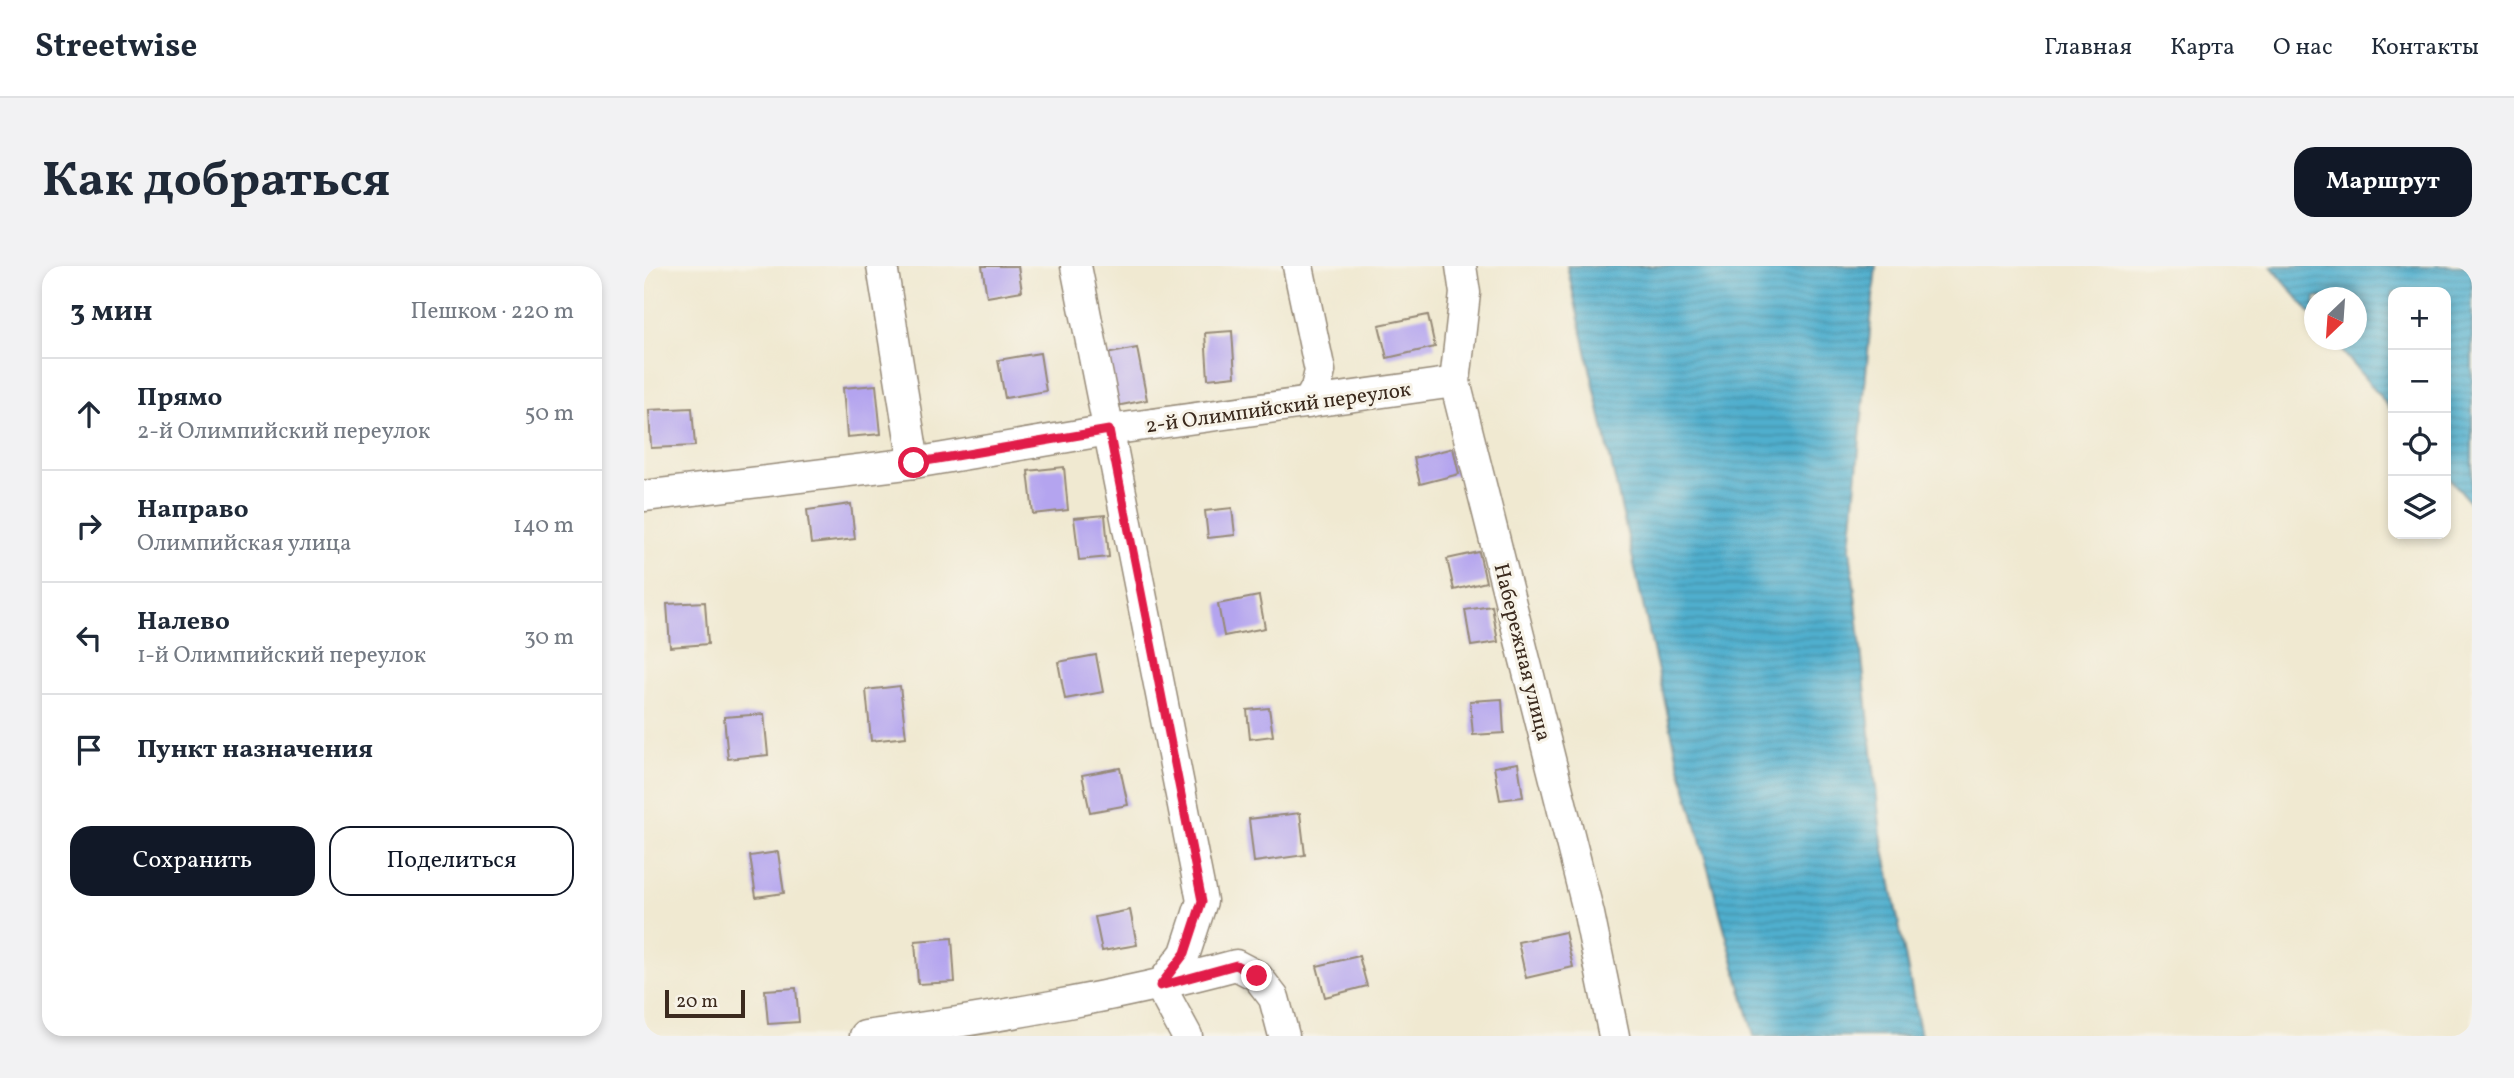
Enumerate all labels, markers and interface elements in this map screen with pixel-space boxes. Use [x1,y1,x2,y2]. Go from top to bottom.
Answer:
text: Streetwise [35,25,197,71]
text: Главная [2044,31,2132,65]
text: Карта [2170,31,2235,65]
text: О нас [2273,31,2333,65]
text: Контакты [2371,31,2479,65]
button: Маршрут [2294,147,2472,217]
text: Как добраться [42,148,390,217]
north arrow [2304,287,2367,350]
map controls [2388,287,2451,539]
button: + [2388,287,2451,350]
text: 3 мин [70,291,153,333]
text: Пешком · 220 m [410,296,574,328]
button: − [2388,350,2451,413]
street label: 2-й Олимпийский переулок [1144,375,1413,441]
text: Прямо [137,380,222,416]
icon: ahead [70,395,108,433]
text: 50 m [525,398,574,430]
button: locate [2388,413,2451,476]
text: 2-й Олимпийский переулок [137,416,430,448]
route start [898,447,929,478]
button: layers [2388,476,2451,539]
text: Направо [137,492,249,528]
icon: right [70,507,108,545]
text: 140 m [513,510,574,542]
text: Олимпийская улица [137,528,351,560]
street label: Набережная улица [1485,560,1558,744]
text: Налево [137,604,230,640]
icon: left [70,619,108,657]
text: 30 m [524,622,574,654]
text: 1-й Олимпийский переулок [137,640,426,672]
icon: arrive [70,731,108,769]
text: Пункт назначения [137,732,373,768]
button: Сохранить [70,826,315,896]
button: Поделиться [329,826,574,896]
route end [1241,960,1272,991]
scale bar [665,987,746,1019]
text: 20 m [676,989,718,1015]

